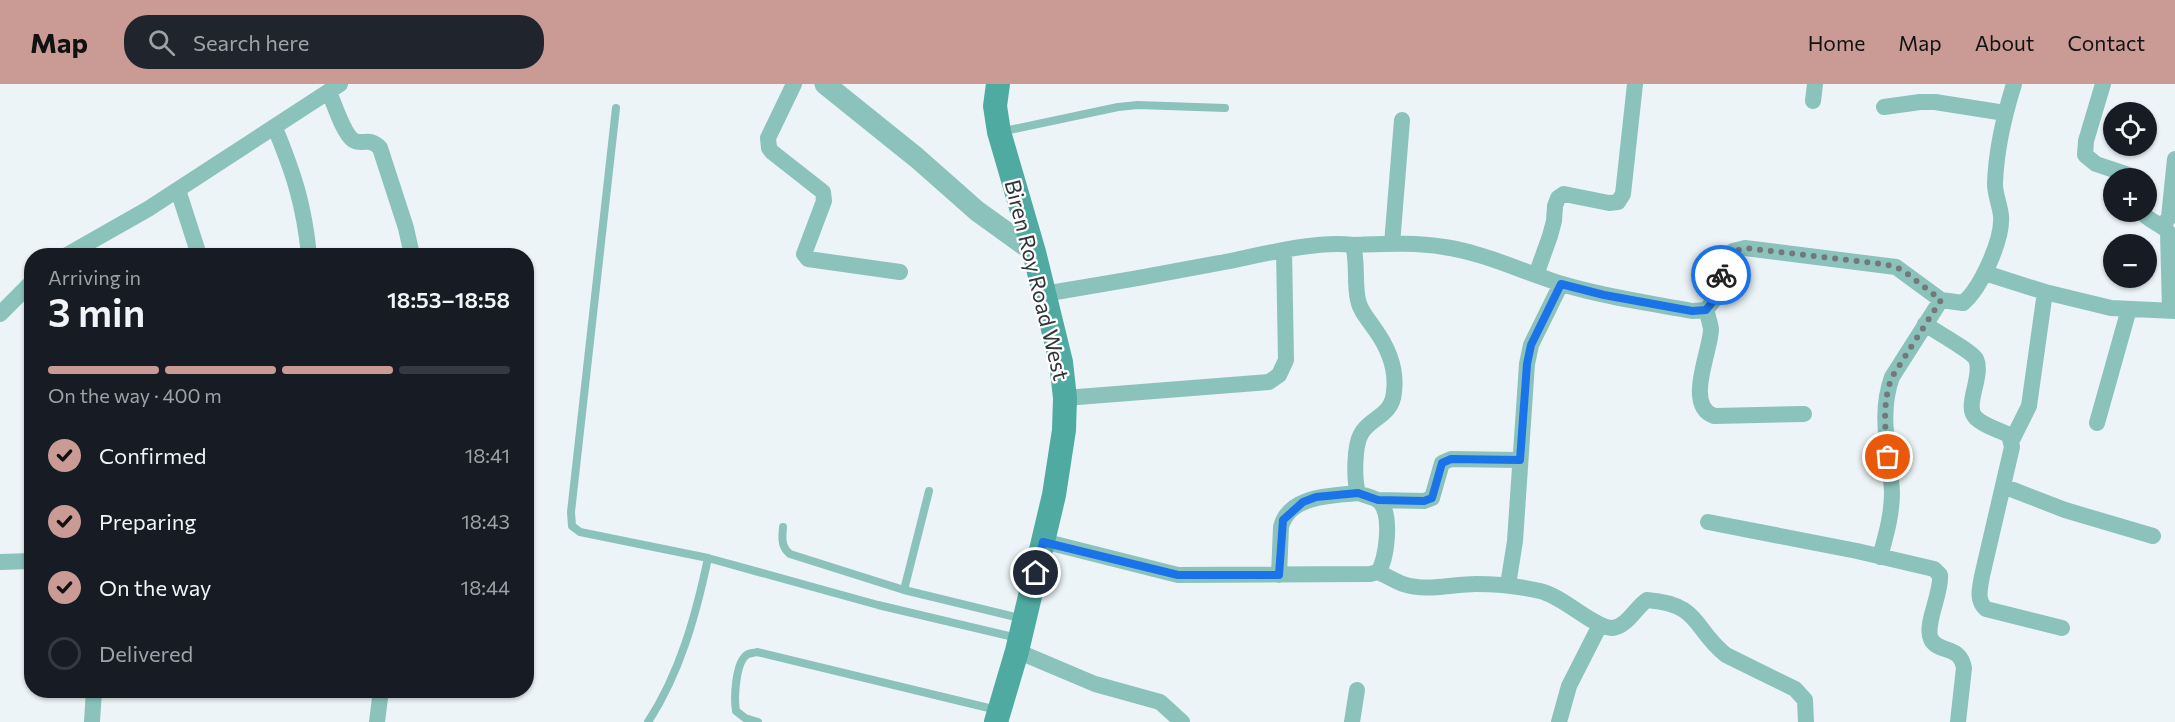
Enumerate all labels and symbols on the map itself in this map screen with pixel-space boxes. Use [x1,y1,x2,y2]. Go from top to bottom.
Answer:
street label: Biren Roy Road West [999,177,1076,383]
courier [1691,245,1751,305]
pin [1862,431,1913,482]
pin [1010,547,1061,598]

